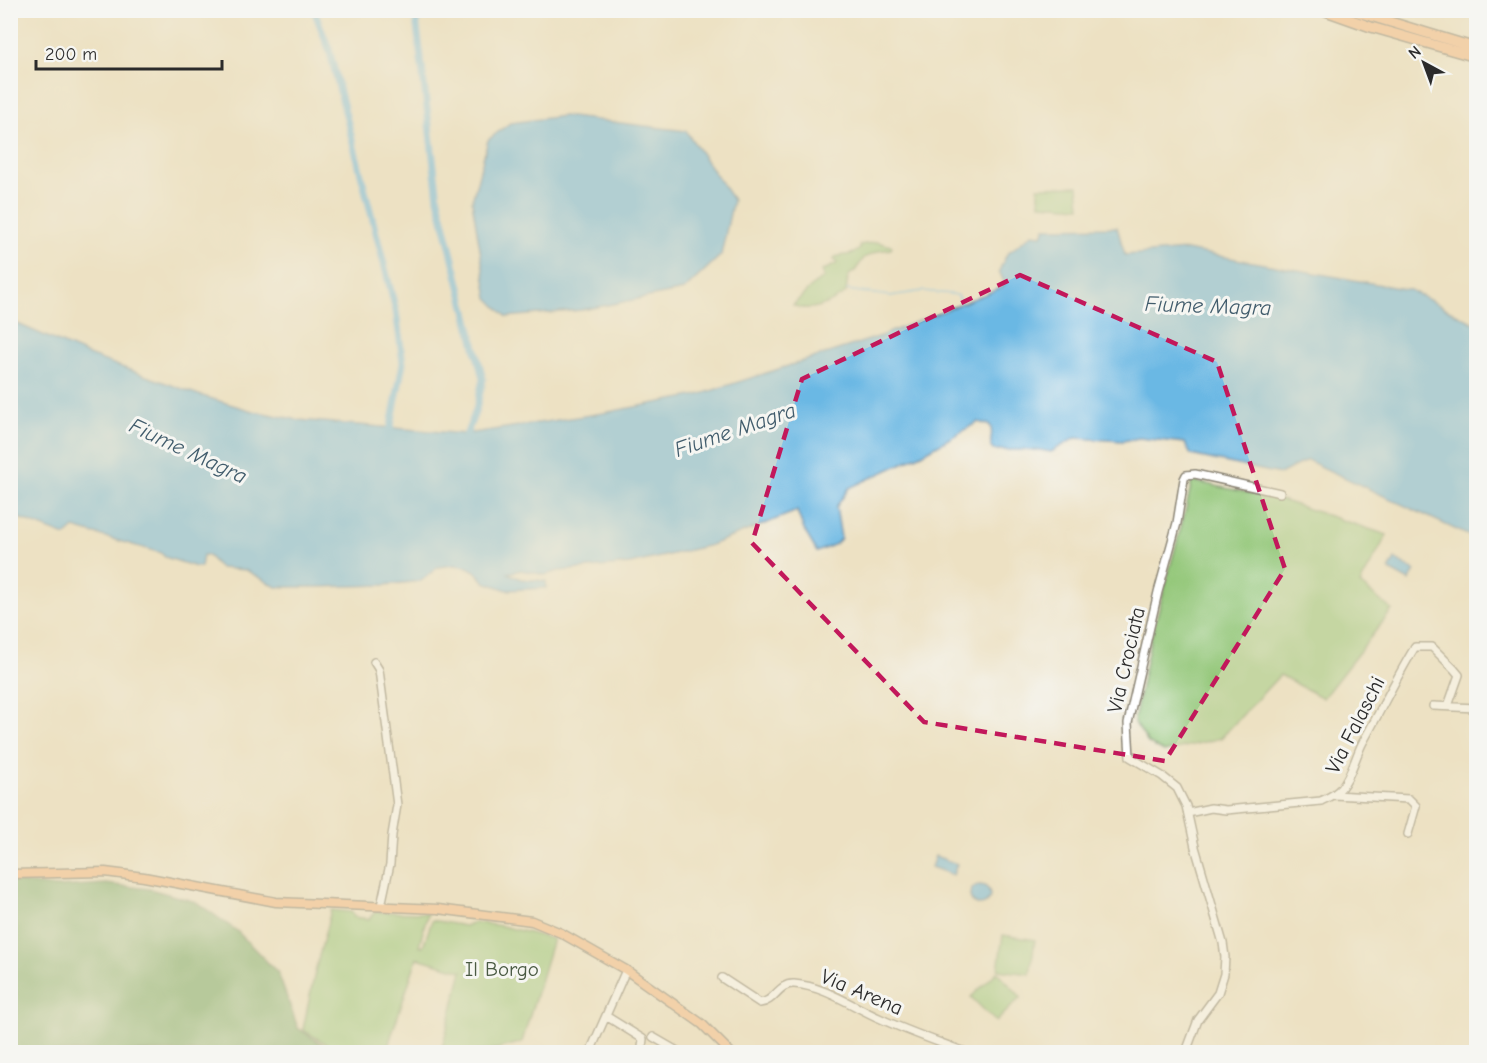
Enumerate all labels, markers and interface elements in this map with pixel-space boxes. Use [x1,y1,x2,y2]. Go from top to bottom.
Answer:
scale bar [36,33,222,71]
north arrow [1394,33,1454,93]
text: N [1405,42,1425,63]
text: 200 m [45,44,97,65]
water label: Fiume Magra [1144,291,1272,321]
water label: Fiume Magra [671,397,799,463]
water label: Fiume Magra [125,412,251,490]
street label: Via Crociata [1102,605,1150,715]
street label: Via Falaschi [1320,672,1390,778]
park label: Il Borgo [465,957,539,981]
street label: Via Arena [817,964,907,1020]

